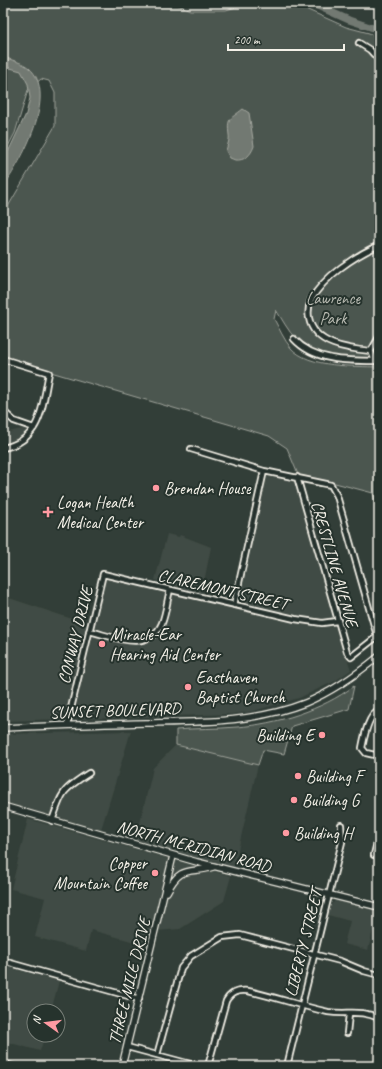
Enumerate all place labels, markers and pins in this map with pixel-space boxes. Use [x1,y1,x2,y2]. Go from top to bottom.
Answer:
place label: Brendan House [164,478,252,499]
marker: Brendan House [151,483,161,493]
place label: Logan Health Medical Center [57,492,145,533]
marker: Logan Health Medical Center [42,506,54,518]
place label: Miracle-Ear Hearing Aid Center [110,624,222,665]
marker: Miracle-Ear Hearing Aid Center [97,639,107,649]
place label: Easthaven Baptist Church [196,667,286,708]
marker: Easthaven Baptist Church [183,682,193,692]
place label: Building E [256,725,316,746]
marker: Building E [317,730,327,740]
place label: Building F [306,766,367,787]
marker: Building F [293,771,303,781]
place label: Building G [302,790,361,811]
marker: Building G [289,795,299,805]
place label: Building H [294,823,356,844]
marker: Building H [281,828,291,838]
place label: Copper Mountain Coffee [54,853,149,894]
marker: Copper Mountain Coffee [150,868,160,878]

